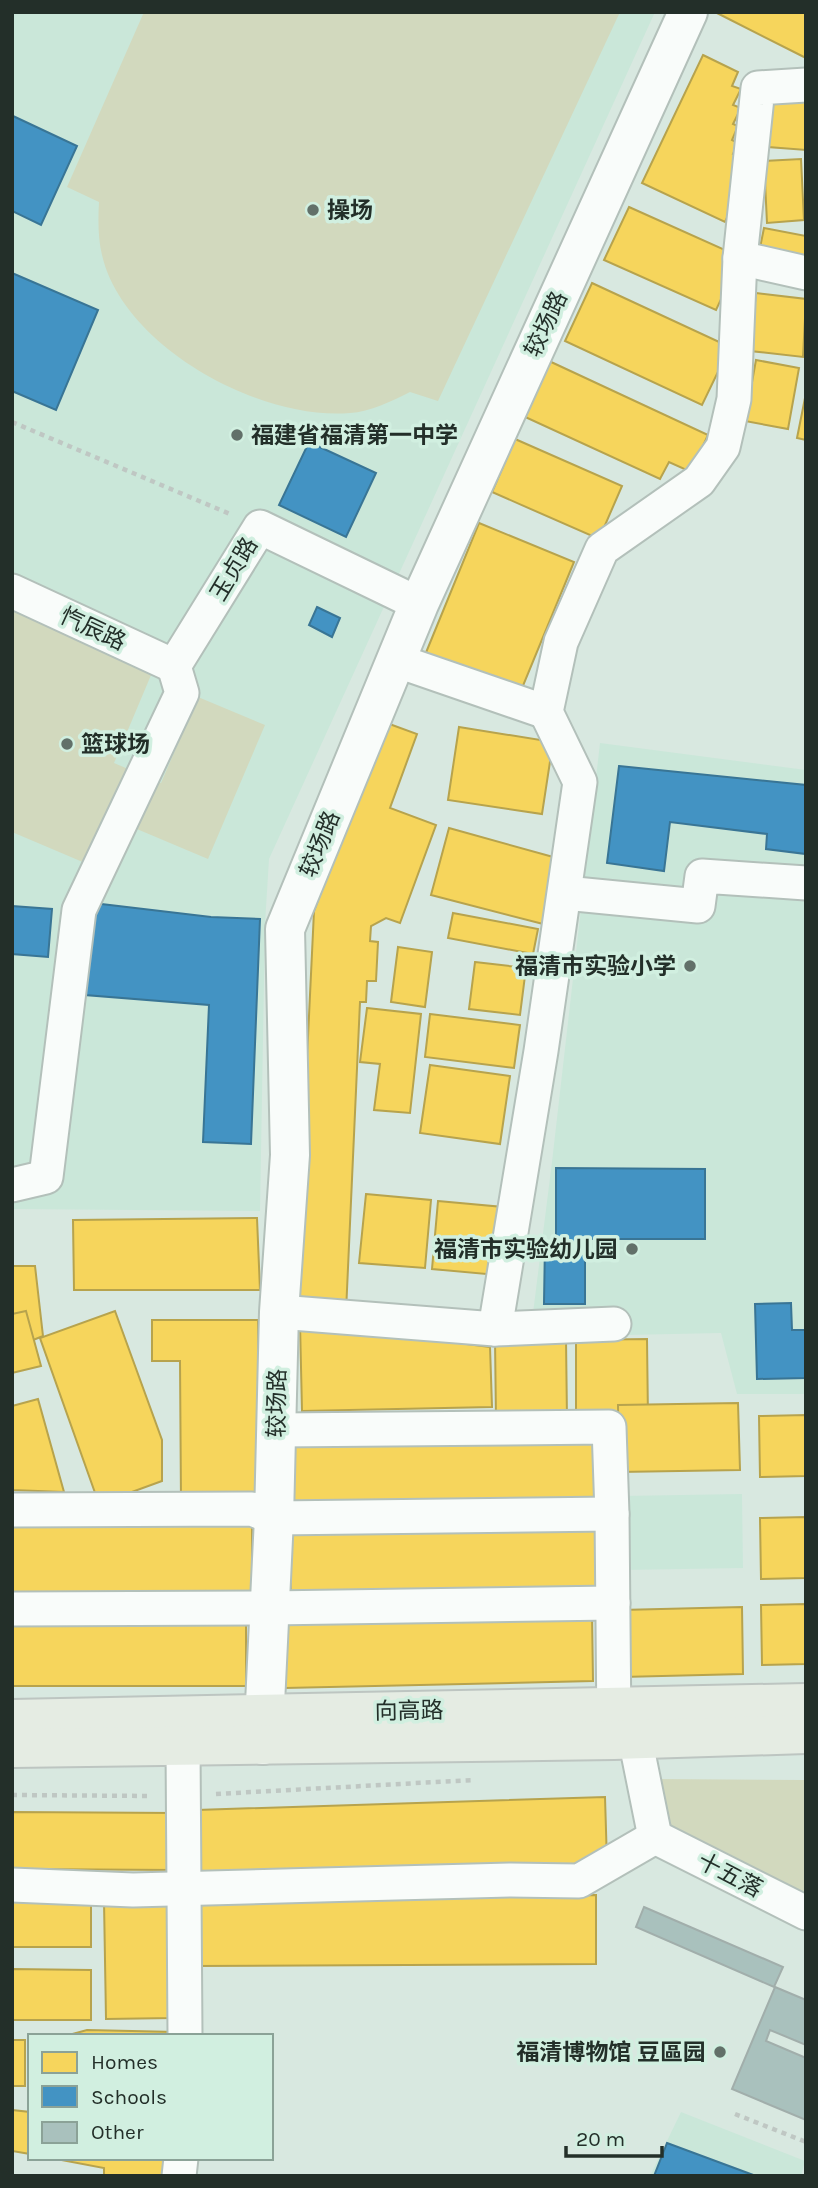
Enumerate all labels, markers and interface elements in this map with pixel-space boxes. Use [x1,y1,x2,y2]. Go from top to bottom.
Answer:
place label: 操场 [327,197,373,224]
marker: 操场 [305,202,321,218]
street label: 较场路 [519,287,573,361]
place label: 福建省福清第一中学 [251,422,458,449]
marker: 福建省福清第一中学 [229,427,245,443]
street label: 玉贞路 [205,532,263,606]
street label: 忾辰路 [56,602,130,656]
place label: 篮球场 [81,731,150,758]
marker: 篮球场 [59,736,75,752]
street label: 较场路 [295,807,345,881]
place label: 福清市实验小学 [515,953,676,980]
marker: 福清市实验小学 [682,958,698,974]
place label: 福清市实验幼儿园 [434,1236,618,1263]
marker: 福清市实验幼儿园 [624,1241,640,1257]
street label: 较场路 [263,1368,291,1438]
street label: 向高路 [374,1697,444,1725]
street label: 十五落 [693,1847,767,1903]
legend [28,2034,273,2160]
place label: 福清博物馆 豆區园 [516,2039,706,2066]
marker: 福清博物馆 豆區园 [712,2044,728,2060]
text: Homes [91,2050,158,2074]
text: Schools [91,2085,167,2109]
scale bar [566,2114,662,2158]
text: Other [91,2120,144,2144]
text: 20 m [576,2127,625,2151]

